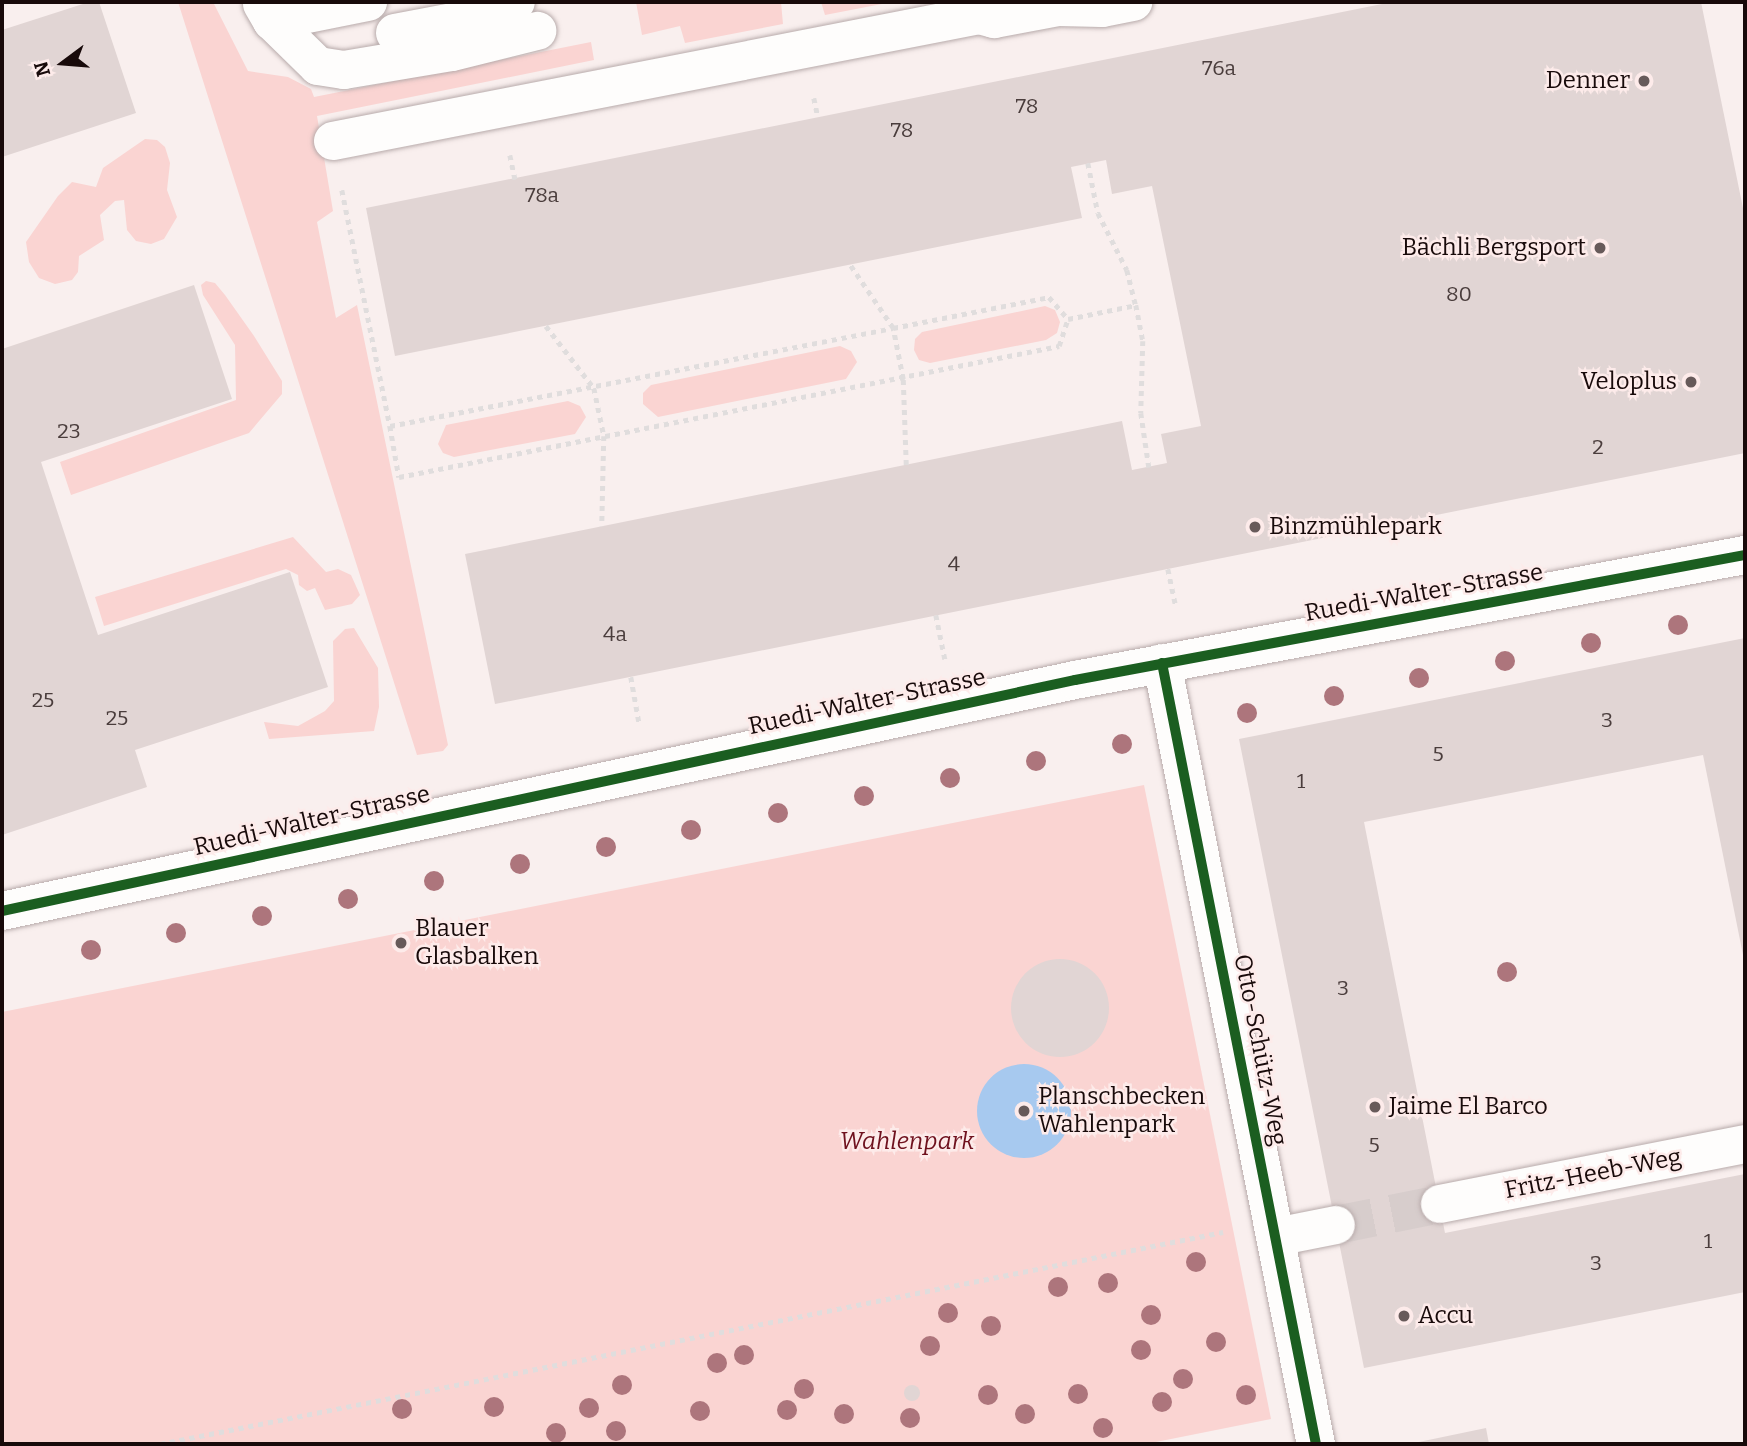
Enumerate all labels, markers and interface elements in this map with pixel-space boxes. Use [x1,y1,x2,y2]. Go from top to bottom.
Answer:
north arrow [28,28,98,98]
house number: 76a [1202,55,1236,81]
text: N [29,59,55,79]
place label: Denner [1546,67,1630,95]
marker: Denner [1636,73,1652,89]
house number: 78 [1016,93,1038,119]
house number: 78 [891,117,913,143]
house number: 78a [525,182,559,208]
place label: Bächli Bergsport [1402,234,1586,262]
marker: Bächli Bergsport [1592,240,1608,256]
house number: 80 [1446,281,1472,307]
place label: Veloplus [1581,368,1677,396]
marker: Veloplus [1683,374,1699,390]
house number: 23 [57,418,81,444]
house number: 2 [1592,434,1604,460]
place label: Binzmühlepark [1269,513,1442,541]
marker: Binzmühlepark [1247,519,1263,535]
house number: 4 [948,551,960,577]
street label: Ruedi-Walter-Strasse [1302,558,1546,628]
house number: 4a [603,621,627,647]
street label: Ruedi-Walter-Strasse [746,663,988,741]
house number: 25 [32,687,54,713]
house number: 25 [106,705,128,731]
house number: 3 [1601,707,1613,733]
house number: 5 [1432,741,1444,767]
house number: 1 [1297,768,1305,794]
street label: Ruedi-Walter-Strasse [191,780,433,862]
place label: Blauer Glasbalken [415,915,539,971]
marker: Blauer Glasbalken [393,935,409,951]
street label: Otto-Schütz-Weg [1227,952,1293,1148]
house number: 3 [1337,975,1349,1001]
place label: Planschbecken Wahlenpark [1038,1083,1205,1139]
place label: Jaime El Barco [1389,1093,1548,1121]
marker: Jaime El Barco [1367,1099,1383,1115]
marker: Planschbecken Wahlenpark [1016,1103,1032,1119]
park label: Wahlenpark [840,1128,974,1156]
house number: 5 [1368,1132,1380,1158]
street label: Fritz-Heeb-Weg [1502,1143,1684,1205]
house number: 1 [1704,1228,1712,1254]
house number: 3 [1590,1250,1602,1276]
place label: Accu [1418,1302,1473,1330]
marker: Accu [1396,1308,1412,1324]

